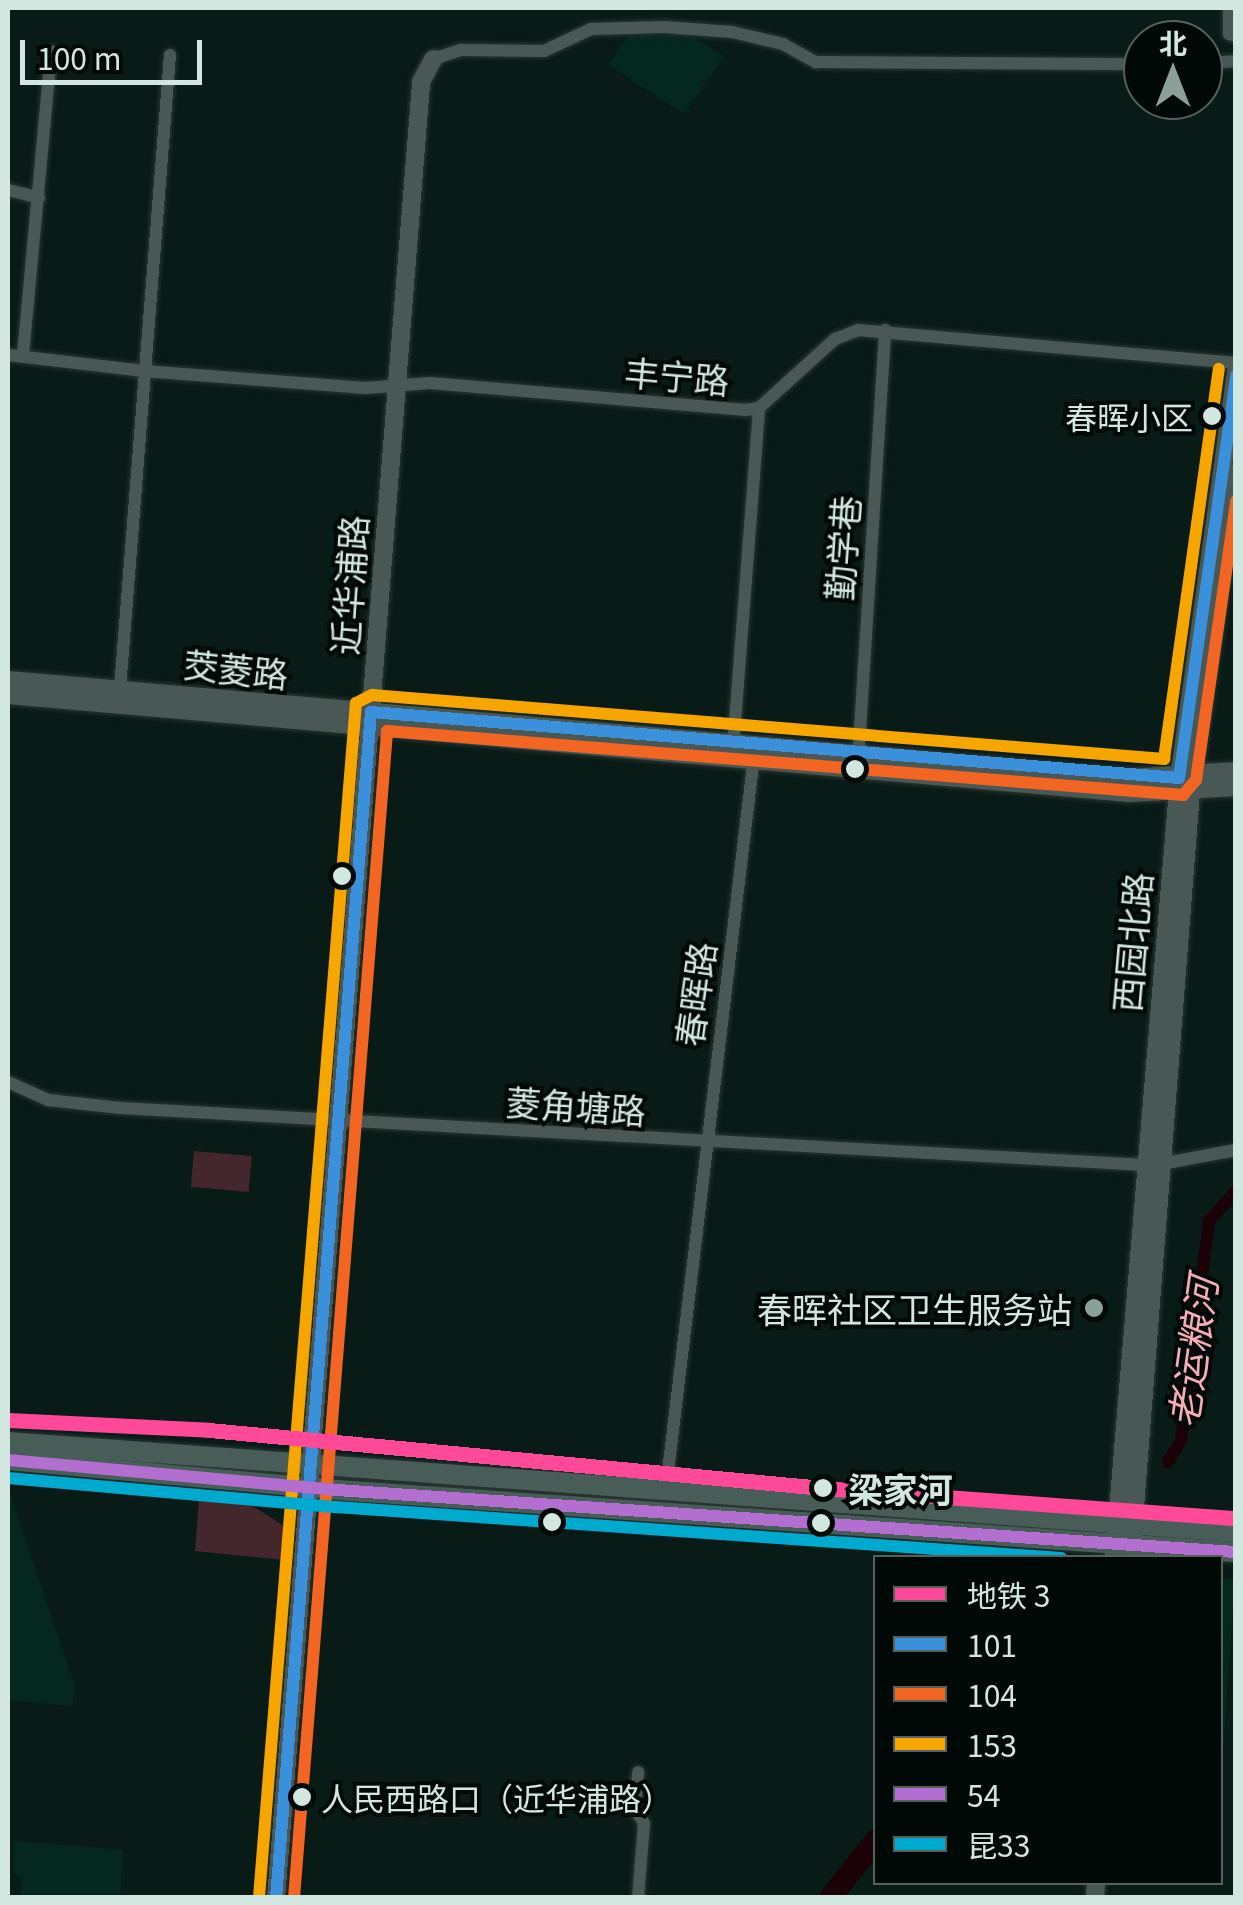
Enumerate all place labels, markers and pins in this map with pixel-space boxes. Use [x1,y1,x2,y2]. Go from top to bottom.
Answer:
place label: 春晖小区 [1065,397,1193,435]
marker: 春晖小区 [1202,406,1222,426]
unlabelled marker [845,759,865,779]
unlabelled marker [332,866,352,886]
place label: 春晖社区卫生服务站 [757,1287,1072,1329]
marker: 春晖社区卫生服务站 [1081,1295,1107,1321]
place label: 梁家河 [848,1467,953,1509]
marker: 梁家河 [807,1472,839,1504]
unlabelled marker [542,1512,562,1532]
unlabelled marker [811,1513,831,1533]
place label: 人民西路口（近华浦路） [321,1778,673,1816]
marker: 人民西路口（近华浦路） [292,1787,312,1807]

